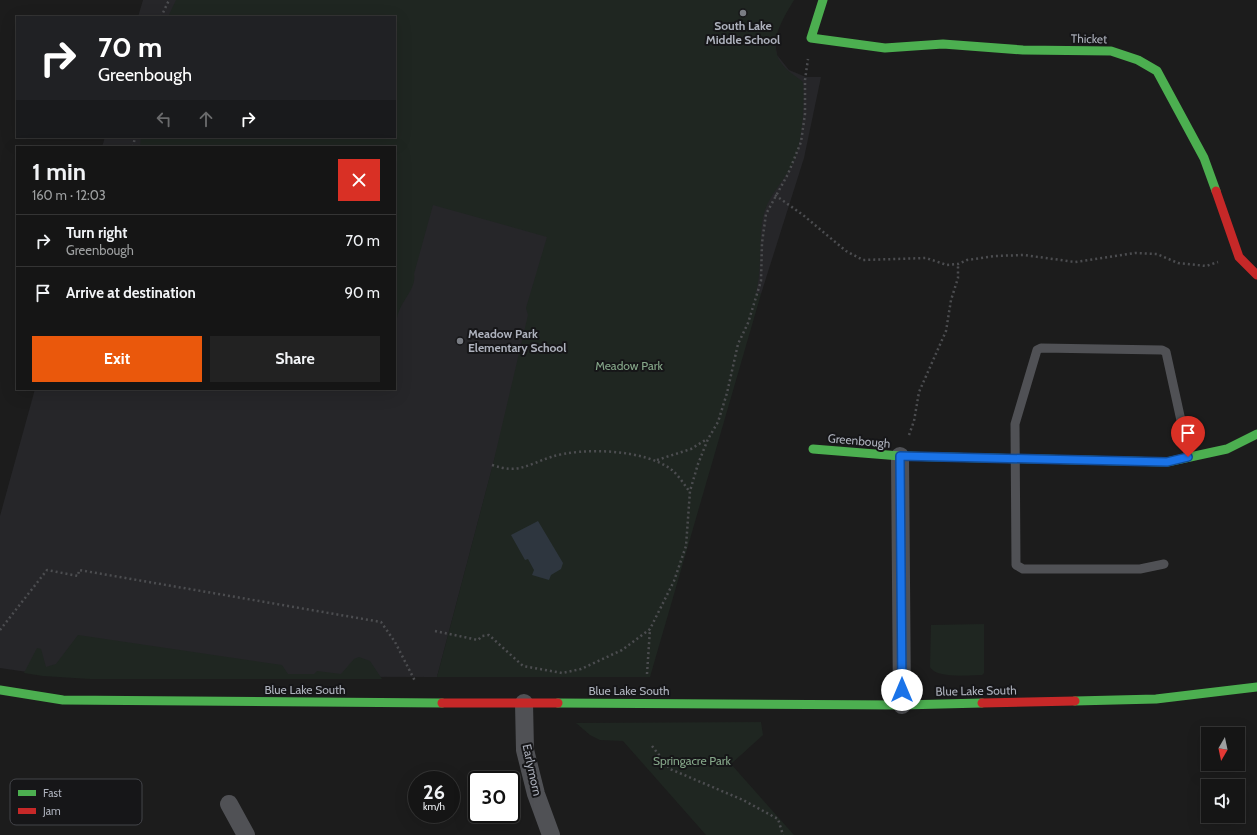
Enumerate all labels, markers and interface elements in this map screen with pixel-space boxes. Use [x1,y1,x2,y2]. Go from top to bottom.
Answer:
marker: South Lake Middle School [738,8,748,18]
place label: South Lake Middle School [706,18,780,47]
text: 70 m [98,30,162,64]
street label: Thicket [1071,31,1107,46]
icon: right [32,32,84,84]
text: Greenbough [98,64,192,86]
icon: left [153,108,175,130]
icon: ahead [195,108,217,130]
icon: right [237,108,259,130]
text: 1 min [32,157,86,186]
button: close [338,159,380,201]
text: 160 m · 12:03 [32,187,106,203]
text: Turn right [66,224,127,242]
icon: right [32,230,54,252]
text: 70 m [346,232,380,250]
text: Greenbough [66,242,134,258]
icon: arrive [32,282,54,304]
text: Arrive at destination [66,284,196,302]
text: 90 m [344,284,380,302]
place label: Meadow Park Elementary School [468,326,566,355]
button: Exit [32,336,202,382]
button: Share [210,336,380,382]
marker: Meadow Park Elementary School [455,336,465,346]
park label: Meadow Park [595,358,663,373]
pin [1171,416,1205,457]
icon: arrive [1177,422,1199,444]
street label: Greenbough [827,430,891,451]
position arrow [881,669,923,711]
street label: Blue Lake South [264,682,346,697]
street label: Blue Lake South [935,682,1017,699]
street label: Blue Lake South [588,683,670,698]
north arrow [1201,727,1245,771]
map controls [1201,727,1245,823]
street label: Earlymorn [520,743,545,797]
park label: Springacre Park [653,753,732,768]
speed limit sign: 30 [468,771,520,823]
legend [10,779,142,825]
button: sound [1201,779,1245,823]
text: 26 [423,780,445,804]
text: Fast [43,786,62,800]
text: km/h [423,800,445,813]
text: Jam [42,804,61,818]

